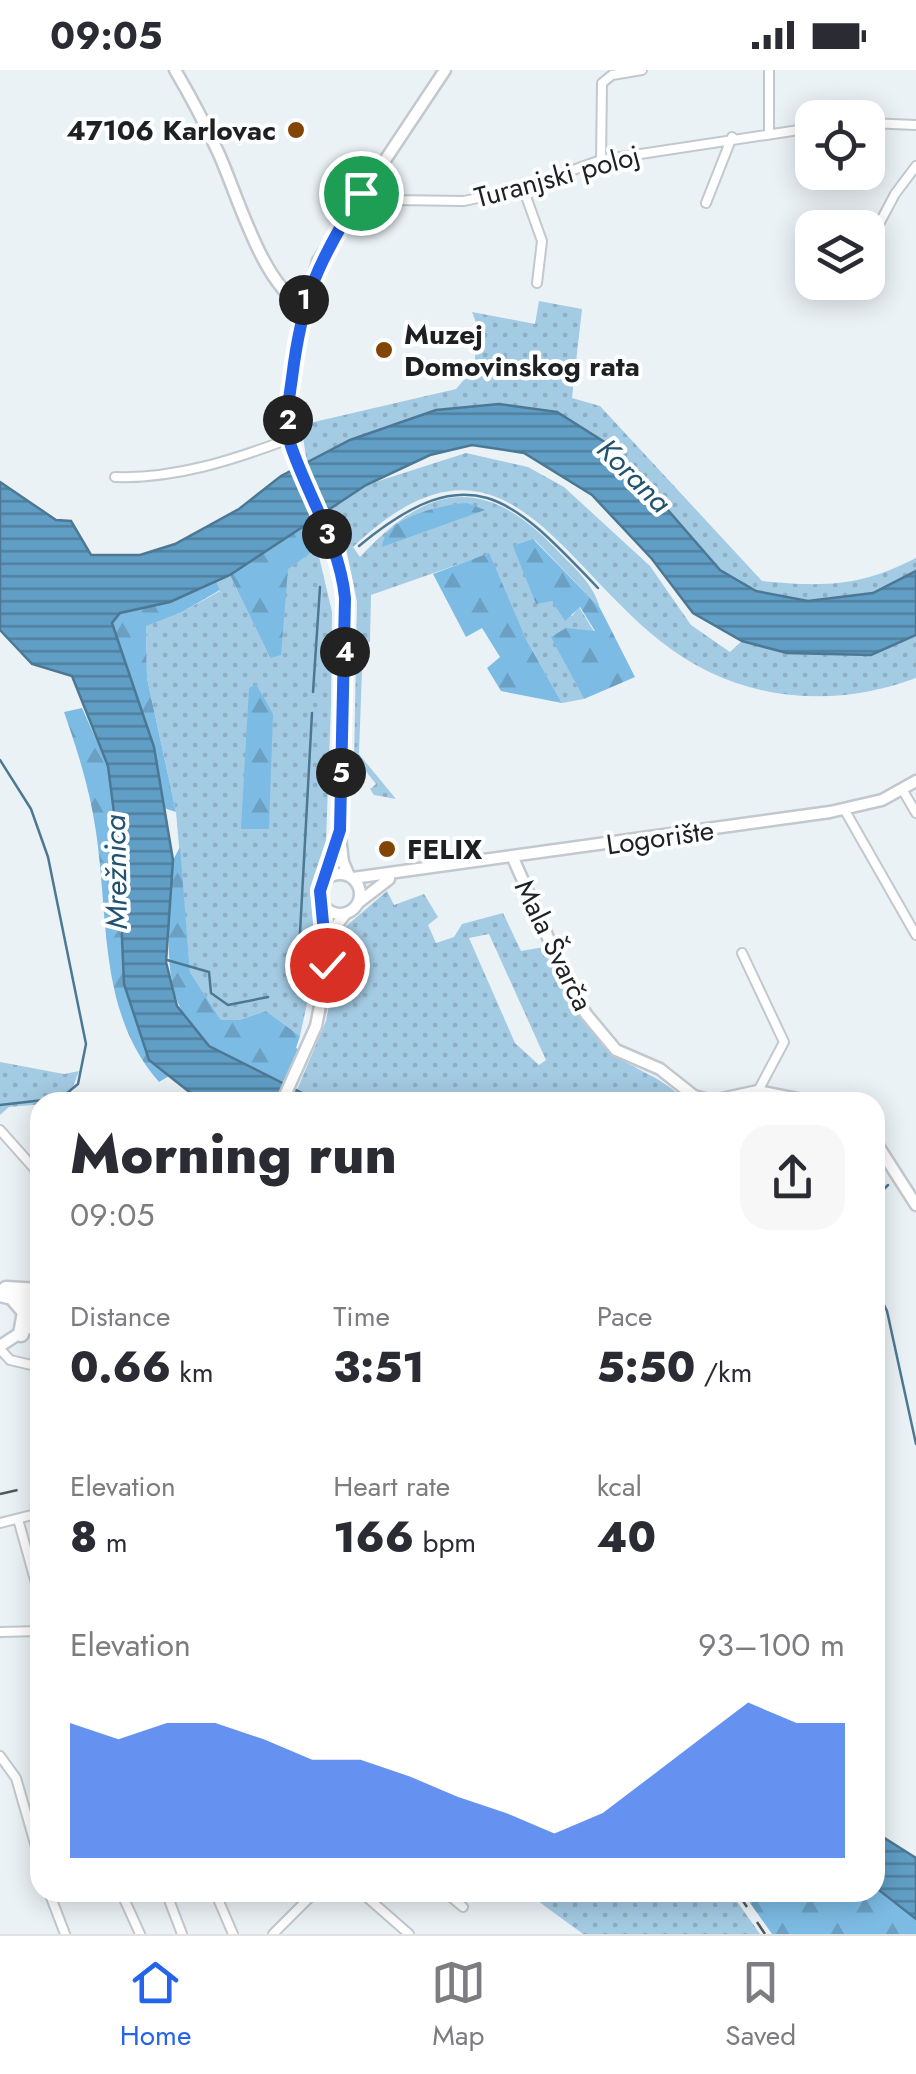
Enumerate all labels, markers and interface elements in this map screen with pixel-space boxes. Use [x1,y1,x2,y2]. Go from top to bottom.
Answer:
text: 09:05 [50,8,162,63]
map controls [795,100,885,300]
button: locate [795,100,885,190]
place label: 47106 Karlovac [66,110,276,151]
marker: 47106 Karlovac [285,119,307,141]
street label: Turanjski poloj [470,135,644,218]
pin [319,151,404,236]
icon: arrive [334,166,389,221]
button: layers [795,210,885,300]
pin: 1 [279,275,329,325]
text: 1 [297,279,311,320]
place label: Muzej Domovinskog rata [404,314,640,387]
marker: Muzej Domovinskog rata [373,339,395,361]
pin: 2 [263,395,313,445]
text: 2 [279,399,297,440]
water label: Korana [587,429,682,523]
pin: 3 [302,509,352,559]
text: 3 [318,513,336,554]
pin: 4 [320,627,370,677]
text: 4 [335,631,355,672]
pin: 5 [316,748,366,798]
text: 5 [332,752,350,793]
street label: Logorište [604,810,717,865]
water label: Mrežnica [93,814,138,930]
place label: FELIX [407,829,483,870]
marker: FELIX [376,838,398,860]
street label: Mala Švarča [504,873,603,1018]
pin [285,923,370,1008]
icon: check [300,938,355,993]
text: Morning run [70,1114,397,1194]
button: share [740,1125,845,1230]
text: 09:05 [70,1192,154,1238]
text: Distance [70,1296,170,1337]
text: Time [333,1296,390,1337]
text: Pace [597,1296,652,1337]
text: 0.66 [70,1337,171,1398]
text: 3:51 [333,1337,424,1398]
text: 5:50 [597,1337,695,1398]
text: km [171,1352,214,1393]
text: /km [695,1352,752,1393]
text: Elevation [70,1466,176,1507]
text: Heart rate [333,1466,450,1507]
text: kcal [597,1466,642,1507]
text: 8 [70,1507,97,1568]
text: 166 [333,1507,414,1568]
text: 40 [597,1507,656,1568]
text: m [97,1522,128,1563]
text: bpm [414,1522,476,1563]
text: Elevation [70,1622,191,1668]
text: 93–100 m [698,1622,845,1668]
tab: Home [120,1955,191,2056]
tab: Map [431,1955,486,2056]
tab: Saved [725,1955,796,2056]

